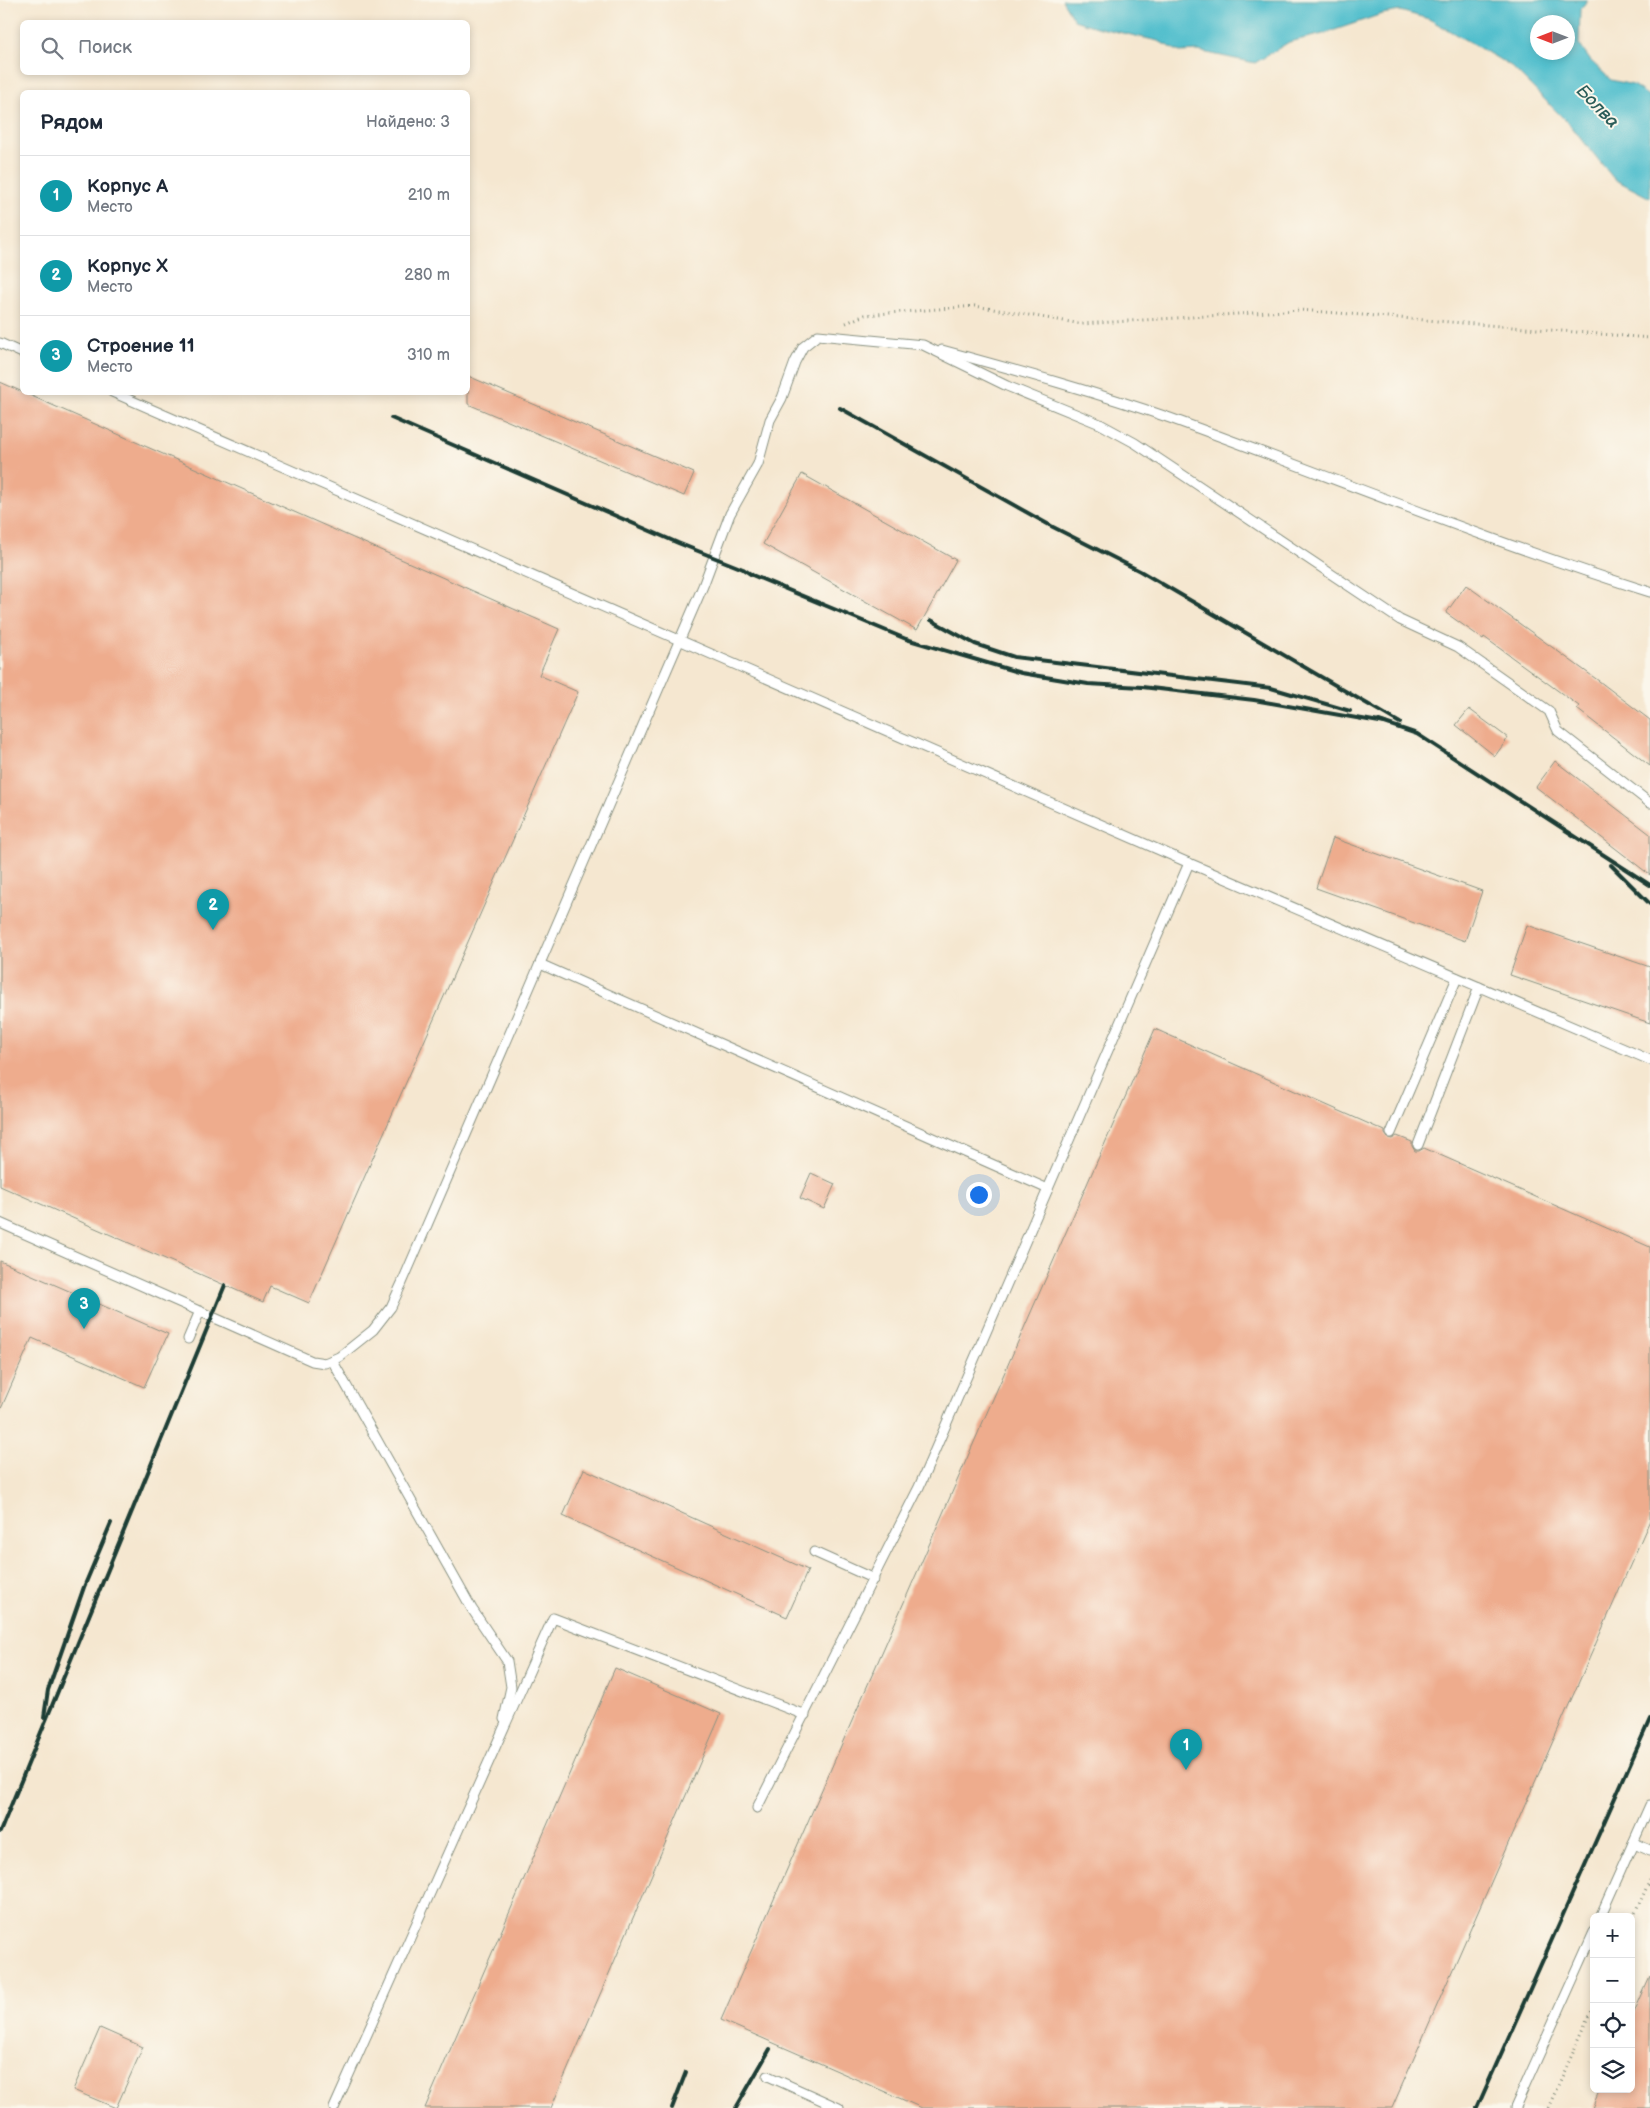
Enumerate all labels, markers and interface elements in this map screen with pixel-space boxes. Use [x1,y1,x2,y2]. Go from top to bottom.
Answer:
north arrow [1530,15,1575,60]
search box [20,20,470,75]
icon: search [38,34,66,62]
text: Поиск [78,36,132,59]
water label: Болва [1572,80,1623,132]
text: Рядом [40,110,103,135]
text: Найдено: 3 [366,113,450,132]
text: Корпус А [87,175,168,198]
text: 1 [53,186,59,205]
text: 210 m [408,186,450,205]
text: Место [87,198,133,217]
text: Корпус Х [87,255,168,278]
text: 2 [51,266,61,285]
text: 280 m [404,266,450,285]
text: Место [87,278,133,297]
text: Строение 11 [87,335,195,358]
text: 3 [51,346,61,365]
text: 310 m [407,346,450,365]
text: Место [87,358,133,377]
pin: 2 [197,889,229,930]
your location [966,1182,992,1208]
pin: 3 [68,1288,100,1329]
pin: 1 [1170,1729,1202,1770]
map controls [1590,1913,1635,2093]
button: + [1590,1913,1635,1958]
button: − [1590,1958,1635,2003]
button: locate [1590,2003,1635,2048]
button: layers [1590,2048,1635,2093]

